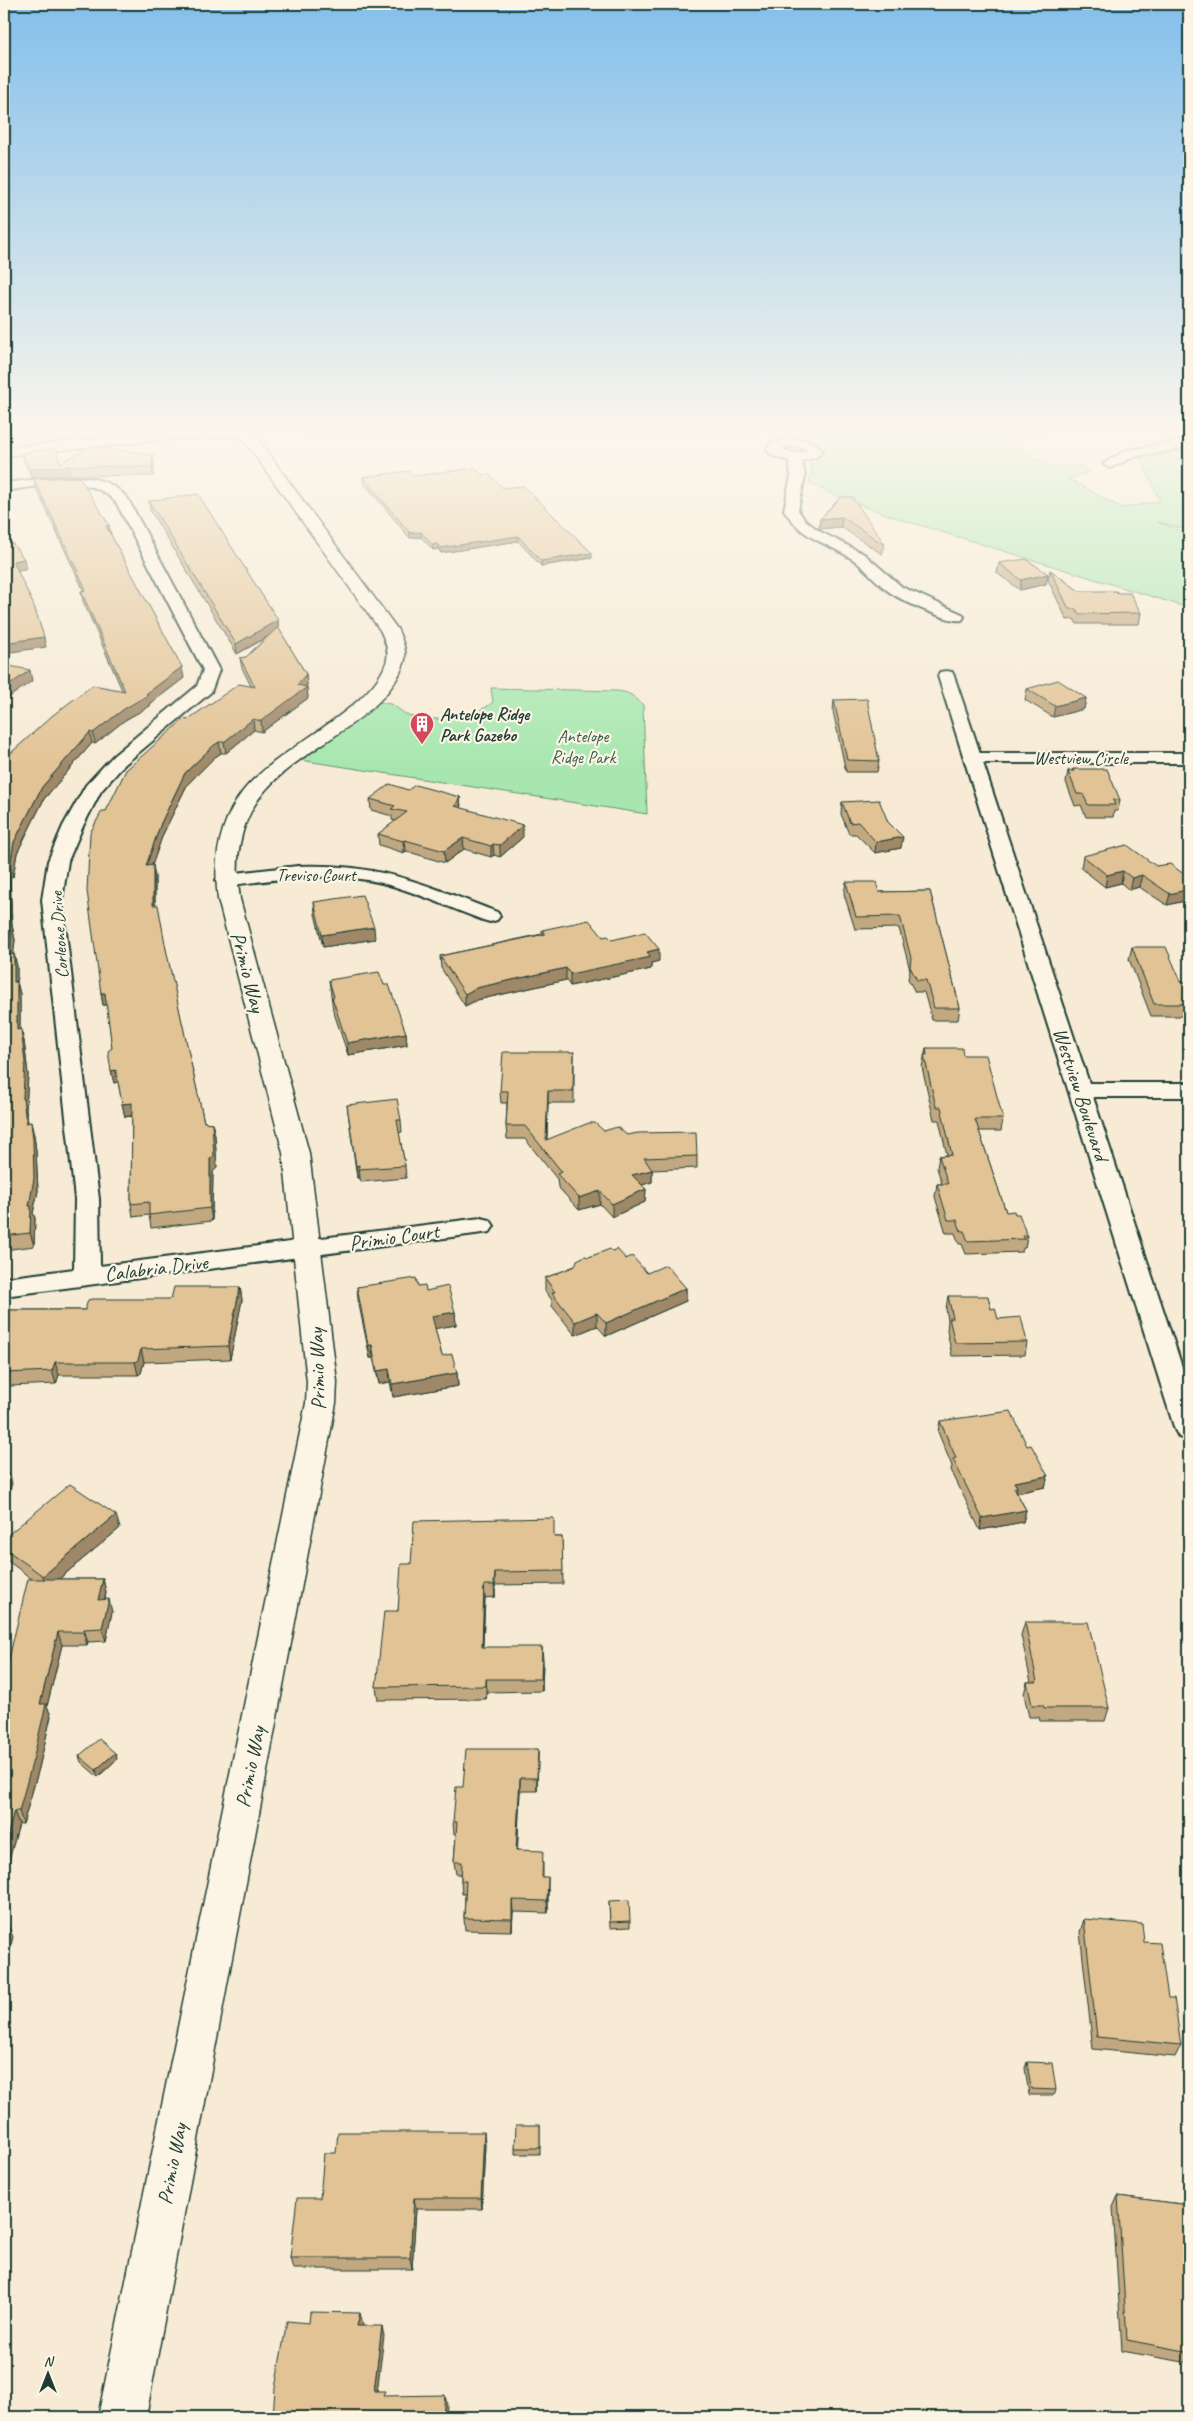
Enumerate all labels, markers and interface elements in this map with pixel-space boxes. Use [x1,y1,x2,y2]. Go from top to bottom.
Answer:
place label: Antelope Ridge Park Gazebo [440,703,531,746]
building icon: Antelope Ridge Park Gazebo [409,711,435,745]
park label: Antelope Ridge Park [551,725,617,768]
street label: Westview Circle [1034,747,1129,769]
street label: Treviso Court [276,864,358,886]
street label: Corleone Drive [45,890,73,979]
street label: Primio Way [225,929,272,1017]
street label: Westview Boulevard [1047,1024,1116,1167]
street label: Primio Court [348,1218,443,1256]
street label: Calabria Drive [103,1249,210,1287]
street label: Primio Way [303,1326,331,1410]
street label: Primio Way [229,1722,271,1810]
street label: Primio Way [151,2119,193,2207]
north arrow [22,2348,72,2398]
text: N [44,2353,55,2370]

